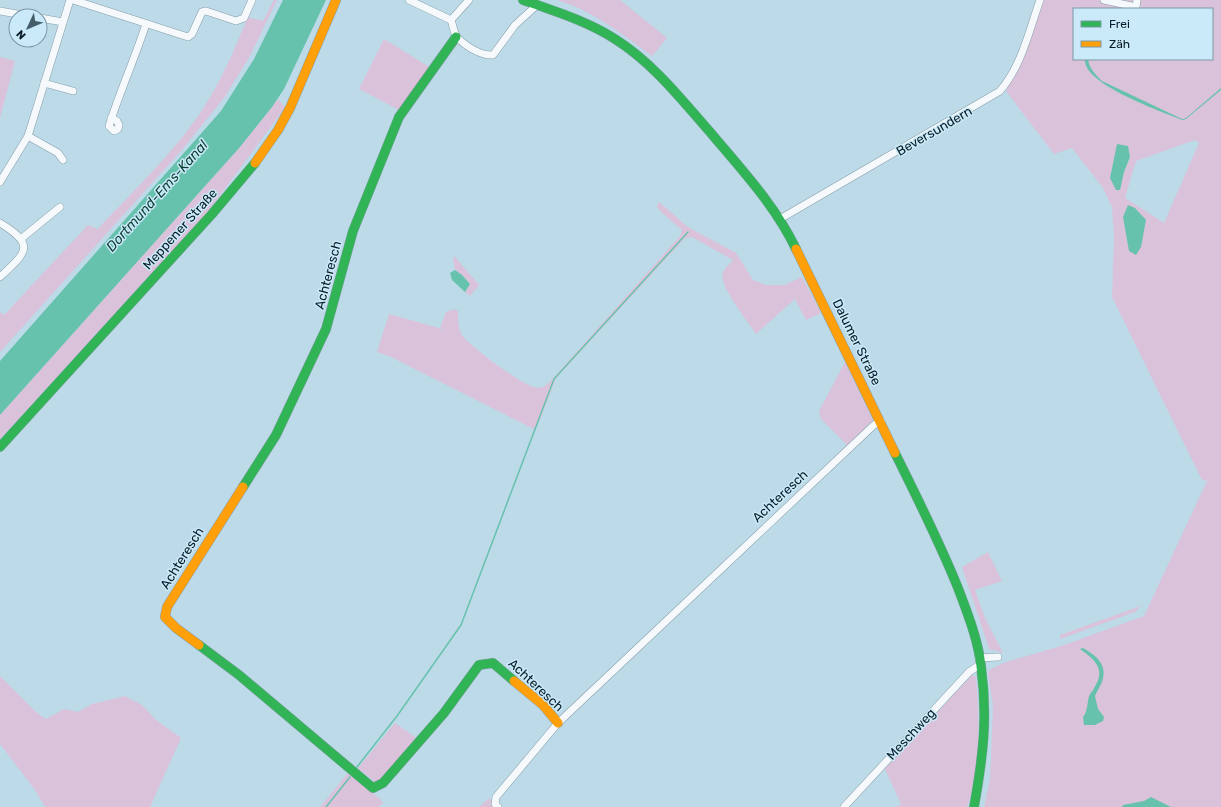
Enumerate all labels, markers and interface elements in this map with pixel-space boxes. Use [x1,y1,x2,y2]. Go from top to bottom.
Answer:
north arrow [8,8,48,48]
legend [1073,8,1213,60]
text: Frei [1109,17,1130,31]
text: N [14,27,29,42]
text: Zäh [1109,37,1130,51]
street label: Beversundern [893,103,975,159]
water label: Dortmund-Ems-Kanal [103,136,212,255]
street label: Meppener Straße [140,186,220,272]
street label: Achteresch [312,239,344,311]
street label: Dalumer Straße [830,297,884,387]
street label: Achteresch [749,467,811,525]
street label: Achteresch [157,524,207,592]
street label: Achteresch [505,656,567,714]
street label: Meschweg [884,705,939,763]

